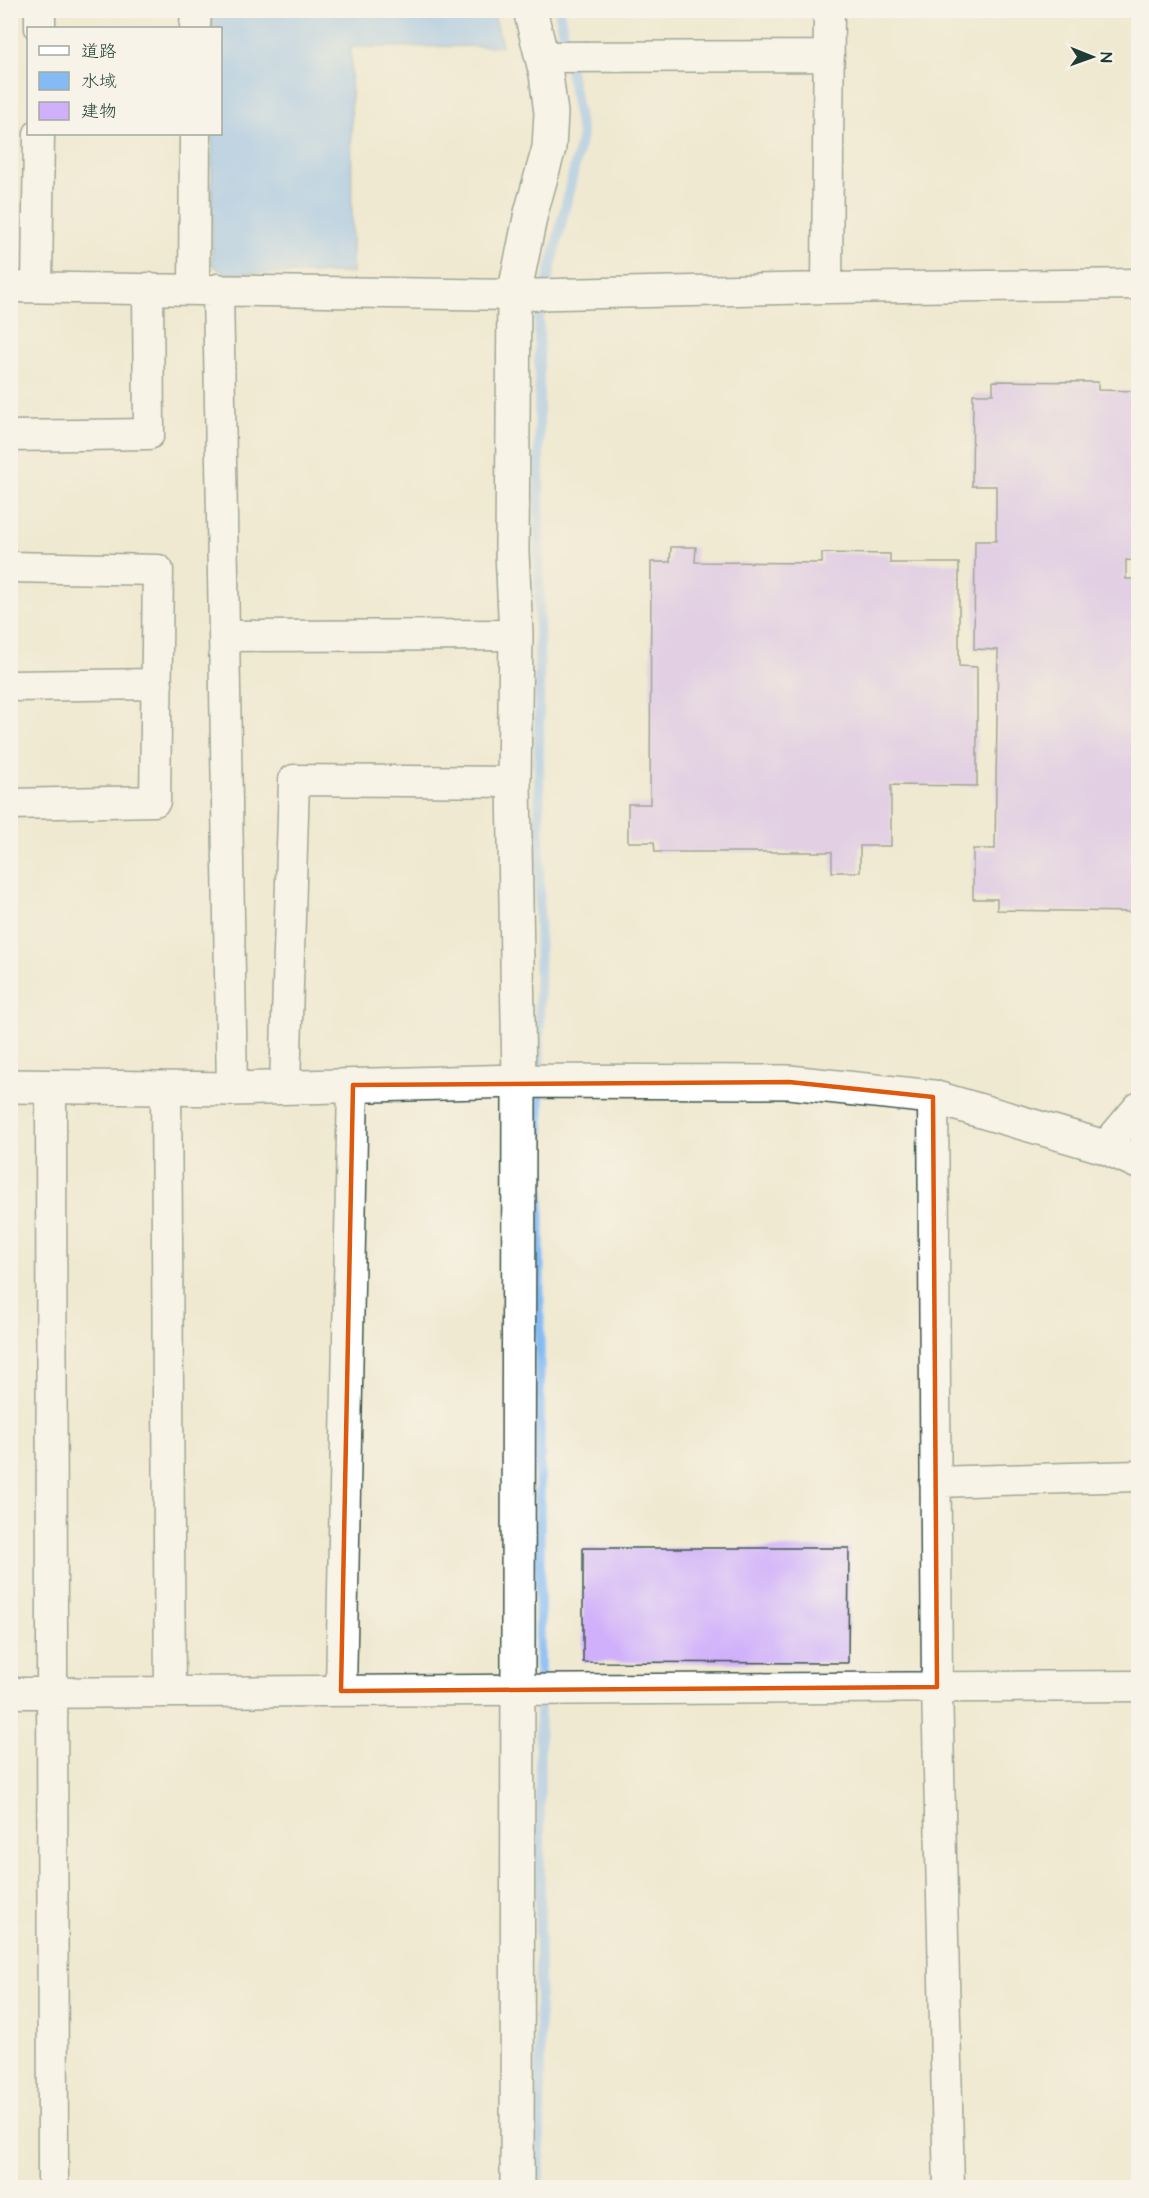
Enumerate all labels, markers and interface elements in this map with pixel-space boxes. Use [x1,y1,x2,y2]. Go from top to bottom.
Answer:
legend [27,27,222,135]
north arrow [1062,27,1122,87]
text: 道路 [81,39,117,64]
text: N [1095,52,1117,62]
text: 水域 [81,69,117,94]
text: 建物 [81,99,117,124]

